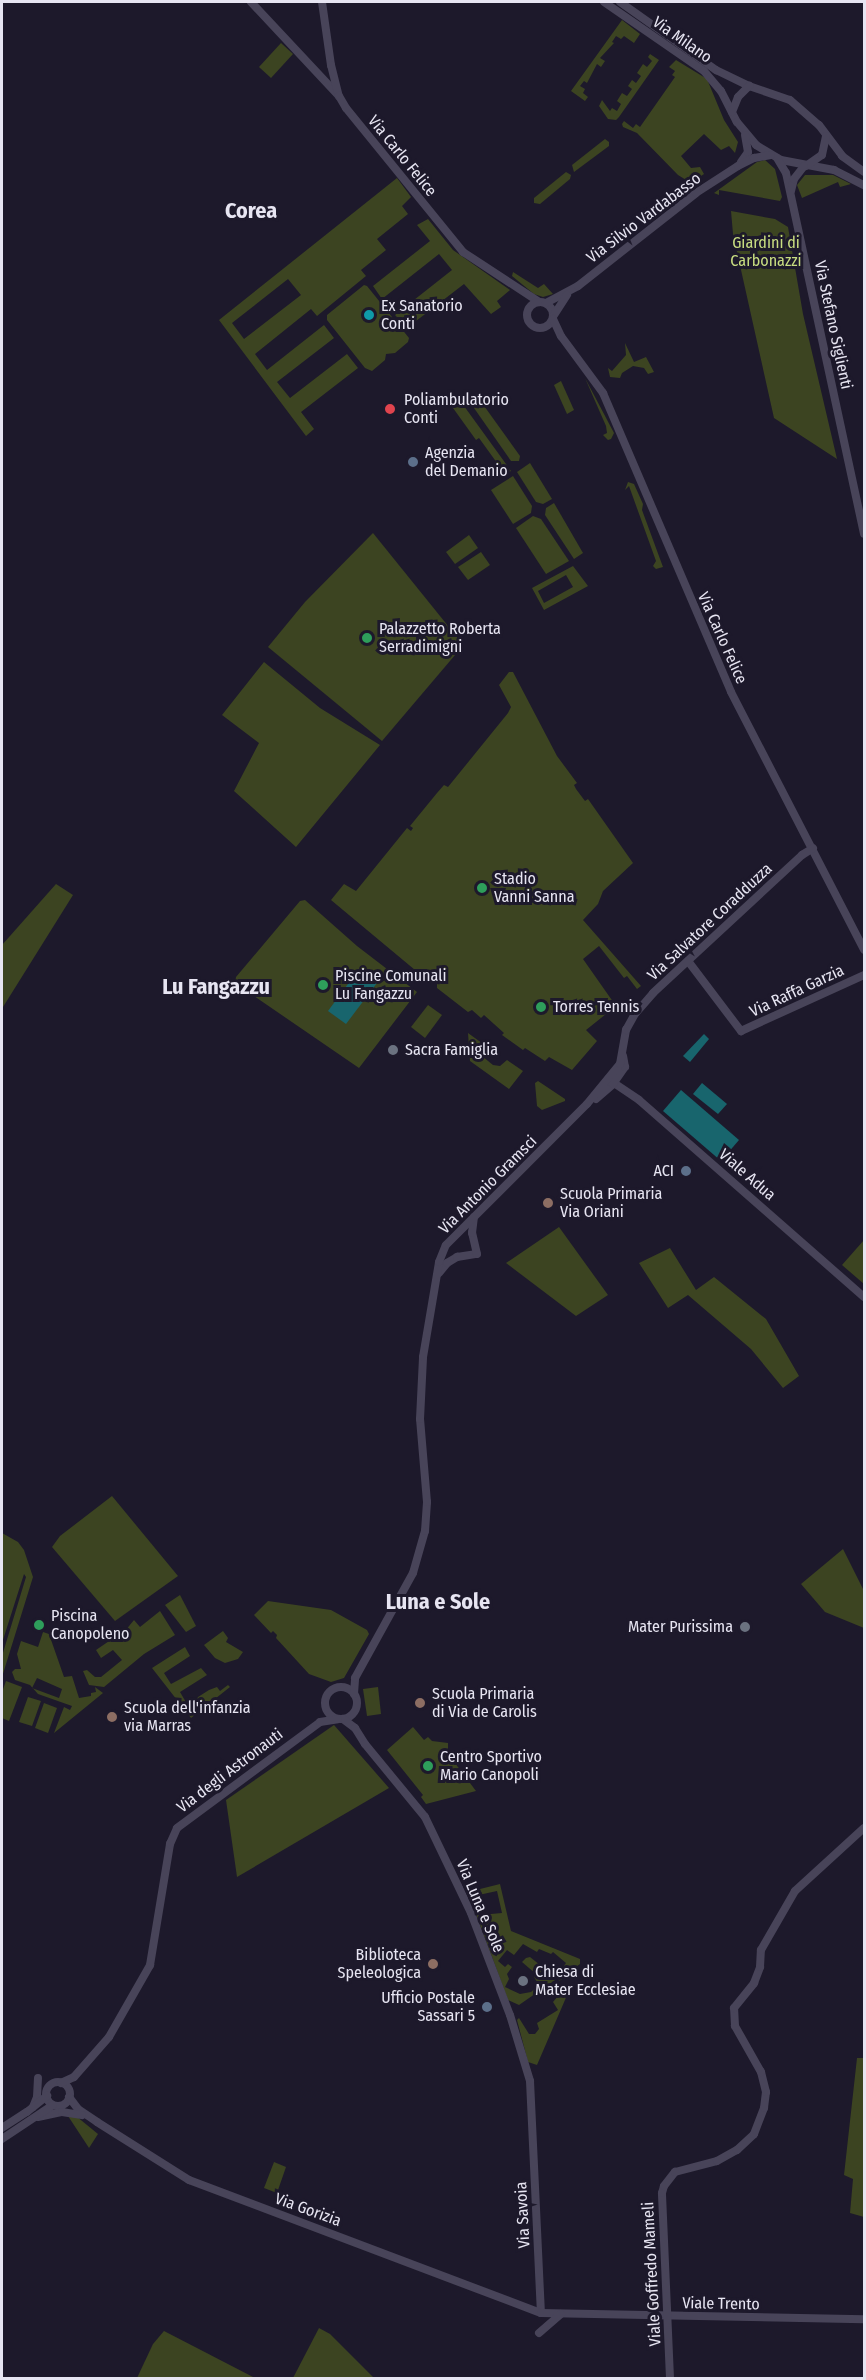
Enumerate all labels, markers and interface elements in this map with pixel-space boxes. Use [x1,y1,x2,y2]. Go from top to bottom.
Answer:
street label: Via Milano [649,13,715,67]
street label: Via Carlo Felice [364,112,440,200]
street label: Via Silvio Vardabasso [583,169,705,267]
district label: Corea [225,198,277,224]
park label: Giardini di Carbonazzi [730,233,802,271]
street label: Via Stefano Siglienti [810,259,856,391]
place label: Ex Sanatorio Conti [381,296,463,334]
marker: Ex Sanatorio Conti [362,308,376,322]
place label: Poliambulatorio Conti [404,390,509,428]
marker: Poliambulatorio Conti [381,400,399,418]
place label: Agenzia del Demanio [425,443,508,481]
marker: Agenzia del Demanio [406,455,420,469]
street label: Via Carlo Felice [693,589,751,687]
place label: Palazzetto Roberta Serradimigni [379,619,501,657]
marker: Palazzetto Roberta Serradimigni [360,631,374,645]
street label: Via Salvatore Coradduzza [644,859,776,985]
place label: Stadio Vanni Sanna [494,869,574,907]
marker: Stadio Vanni Sanna [475,881,489,895]
street label: Via Raffa Garzia [747,961,847,1021]
place label: Piscine Comunali Lu Fangazzu [335,966,446,1004]
district label: Lu Fangazzu [162,974,270,1000]
marker: Piscine Comunali Lu Fangazzu [316,978,330,992]
place label: Torres Tennis [553,997,639,1017]
marker: Torres Tennis [534,1000,548,1014]
place label: Sacra Famiglia [405,1040,498,1060]
marker: Sacra Famiglia [386,1043,400,1057]
street label: Via Antonio Gramsci [435,1132,541,1238]
street label: Viale Adua [715,1145,779,1205]
place label: ACI [653,1161,674,1181]
marker: ACI [679,1164,693,1178]
place label: Scuola Primaria Via Oriani [560,1184,662,1222]
marker: Scuola Primaria Via Oriani [541,1196,555,1210]
district label: Luna e Sole [386,1589,490,1615]
place label: Piscina Canopoleno [51,1606,129,1644]
place label: Mater Purissima [628,1617,733,1637]
marker: Piscina Canopoleno [32,1618,46,1632]
marker: Mater Purissima [738,1620,752,1634]
place label: Scuola Primaria di Via de Carolis [432,1684,537,1722]
marker: Scuola Primaria di Via de Carolis [413,1696,427,1710]
place label: Scuola dell'infanzia via Marras [124,1698,251,1736]
marker: Scuola dell'infanzia via Marras [105,1710,119,1724]
street label: Via degli Astronauti [173,1725,287,1817]
place label: Centro Sportivo Mario Canopoli [440,1747,542,1785]
marker: Centro Sportivo Mario Canopoli [421,1759,435,1773]
street label: Via Luna e Sole [452,1857,508,1955]
place label: Biblioteca Speleologica [338,1945,421,1983]
marker: Biblioteca Speleologica [426,1957,440,1971]
place label: Chiesa di Mater Ecclesiae [535,1962,636,2000]
marker: Chiesa di Mater Ecclesiae [516,1974,530,1988]
place label: Ufficio Postale Sassari 5 [381,1988,475,2026]
marker: Ufficio Postale Sassari 5 [480,2000,494,2014]
street label: Via Savoia [512,2181,534,2249]
street label: Via Gorizia [272,2189,344,2231]
street label: Viale Goffredo Mameli [639,2201,665,2347]
street label: Viale Trento [682,2294,760,2314]

